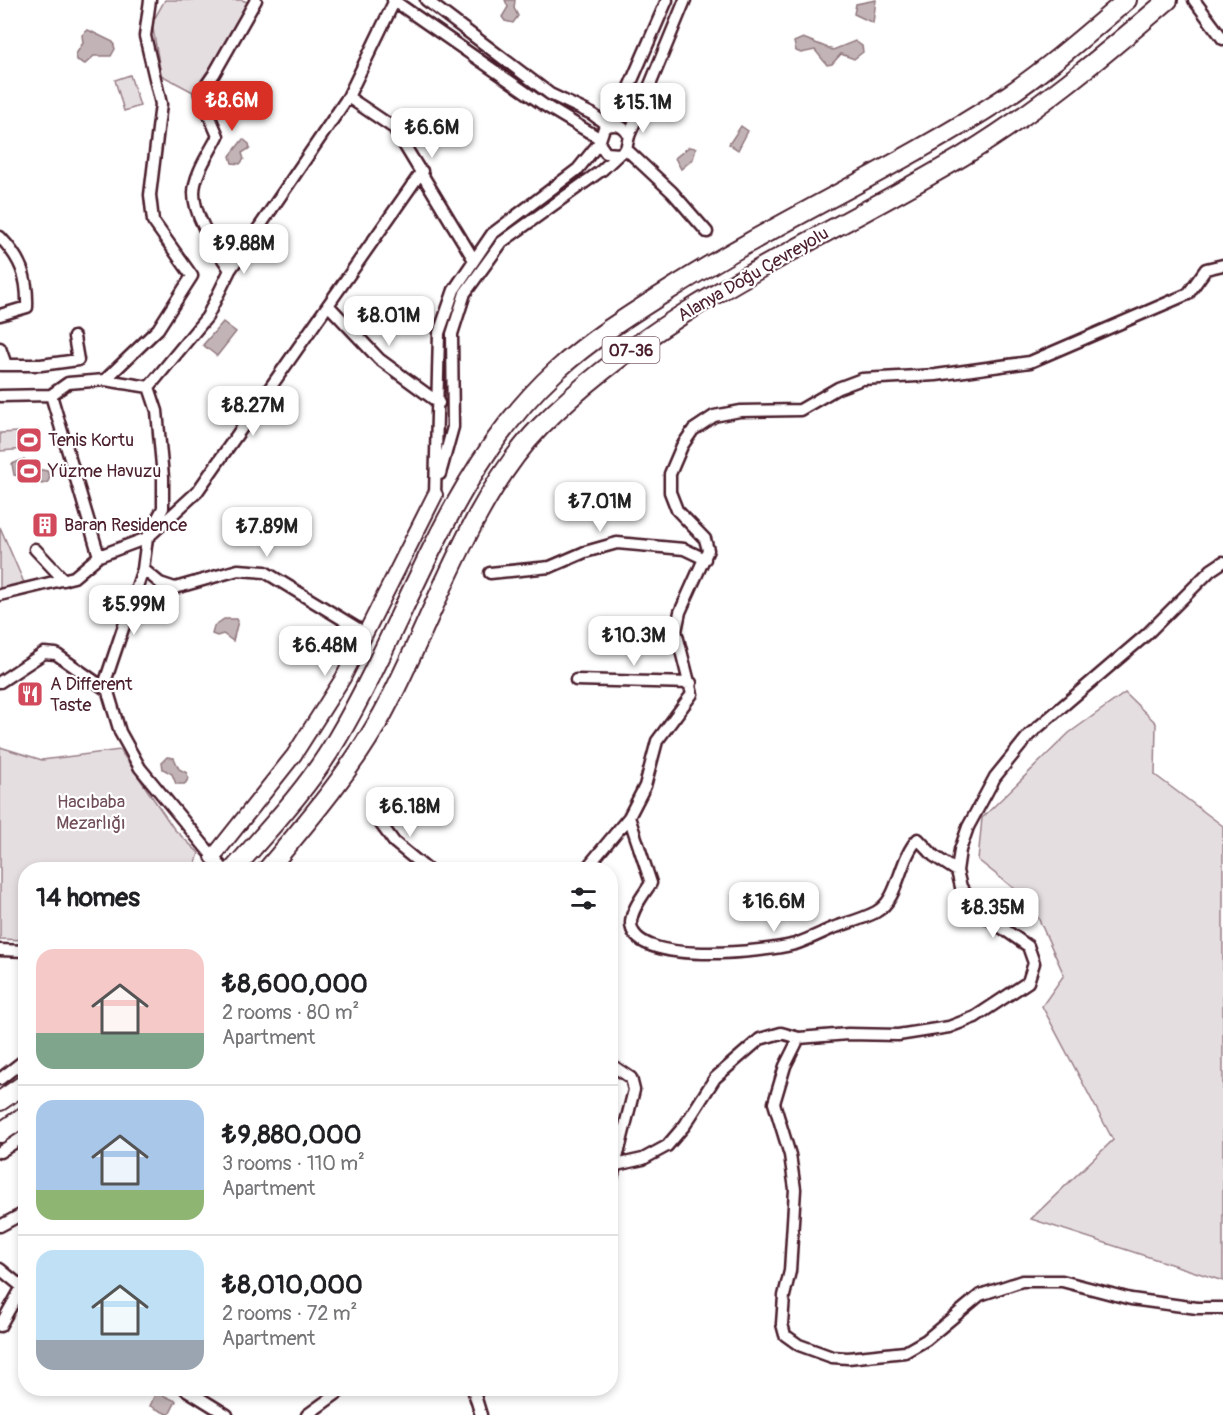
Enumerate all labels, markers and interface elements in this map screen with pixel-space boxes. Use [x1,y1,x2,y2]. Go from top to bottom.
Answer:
pin: ₺8.6M [190,81,274,132]
pin: ₺15.1M [594,83,692,134]
text: ₺8.6M [206,88,258,113]
text: ₺15.1M [614,90,672,115]
pin: ₺6.6M [390,108,474,159]
text: ₺6.6M [405,115,459,140]
street label: Alanya Doğu Çevreyolu [674,222,833,327]
pin: ₺9.88M [195,224,293,275]
text: ₺9.88M [213,231,275,256]
pin: ₺8.01M [340,296,438,347]
text: ₺8.01M [358,303,420,328]
road number: 07-36 [602,337,660,363]
pin: ₺8.27M [204,386,302,437]
text: ₺8.27M [222,393,284,418]
sports icon: Tenis Kortu [14,425,44,455]
place label: Tenis Kortu [48,429,134,452]
sports icon: Yüzme Havuzu [14,456,44,486]
place label: Yüzme Havuzu [47,460,161,483]
pin: ₺7.01M [551,482,649,533]
text: ₺7.01M [569,489,631,514]
pin: ₺7.89M [218,507,316,558]
building icon: Baran Residence [30,510,60,540]
place label: Baran Residence [64,514,187,537]
text: ₺7.89M [236,514,298,539]
pin: ₺5.99M [85,585,183,636]
text: ₺5.99M [103,592,165,617]
pin: ₺10.3M [585,616,683,667]
text: ₺10.3M [602,623,666,648]
pin: ₺6.48M [276,626,374,677]
text: ₺6.48M [293,633,357,658]
place label: A Different Taste [50,673,133,717]
restaurant icon: A Different Taste [15,679,45,709]
pin: ₺6.18M [361,787,459,838]
park label: Hacıbaba Mezarlığı [56,791,126,835]
text: ₺6.18M [380,794,440,819]
text: 14 homes [36,882,140,914]
icon: filters [567,882,600,915]
pin: ₺16.6M [725,882,823,933]
pin: ₺8.35M [944,888,1042,939]
text: ₺16.6M [743,889,805,914]
text: ₺8.35M [962,895,1024,920]
text: ₺8,600,000 [222,968,368,1000]
icon: home [84,973,156,1045]
text: 2 rooms · 80 m² [222,1000,359,1025]
text: Apartment [222,1025,315,1050]
text: ₺9,880,000 [222,1119,361,1151]
icon: home [84,1124,156,1196]
text: 3 rooms · 110 m² [222,1151,365,1176]
text: Apartment [222,1176,315,1201]
text: ₺8,010,000 [222,1269,363,1301]
icon: home [84,1274,156,1346]
text: 2 rooms · 72 m² [222,1301,357,1326]
text: Apartment [222,1326,315,1351]

